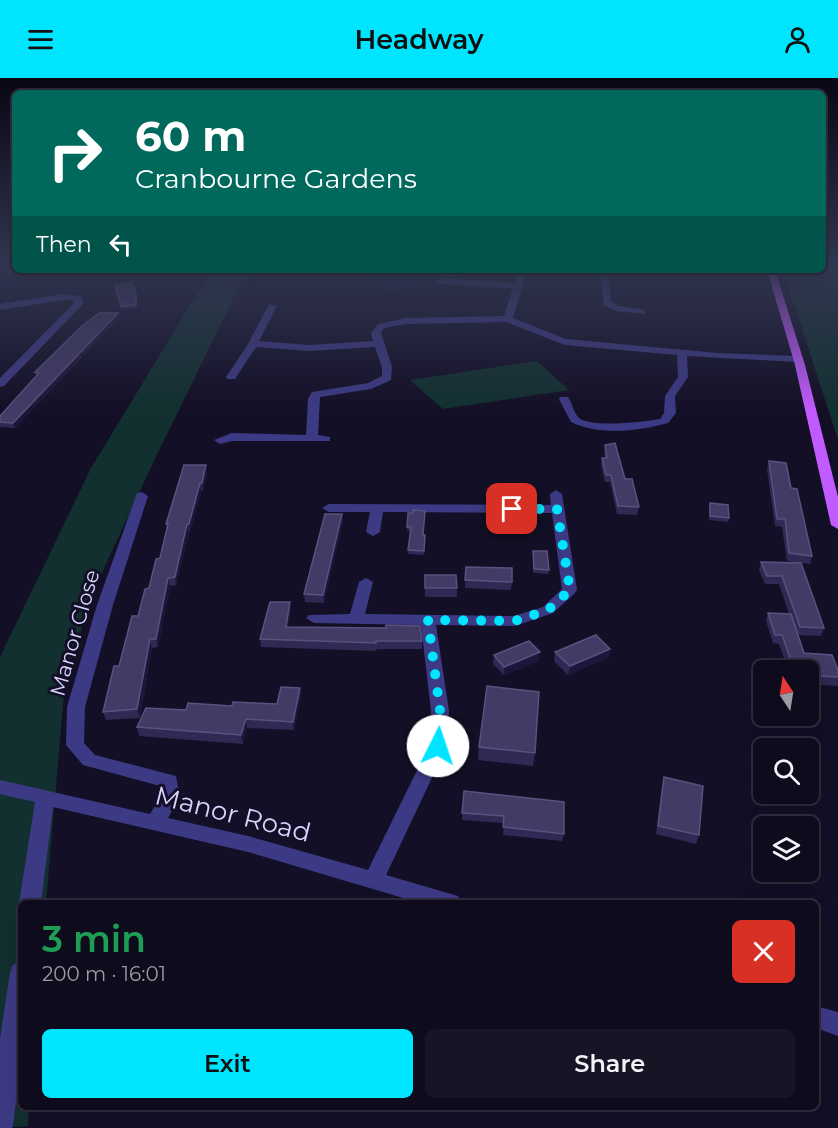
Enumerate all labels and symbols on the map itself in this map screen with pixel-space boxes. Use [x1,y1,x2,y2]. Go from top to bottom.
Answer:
pin [486,483,537,534]
street label: Manor Close [45,567,105,699]
north arrow [753,660,819,726]
position arrow [406,714,470,778]
street label: Manor Road [152,779,314,849]

